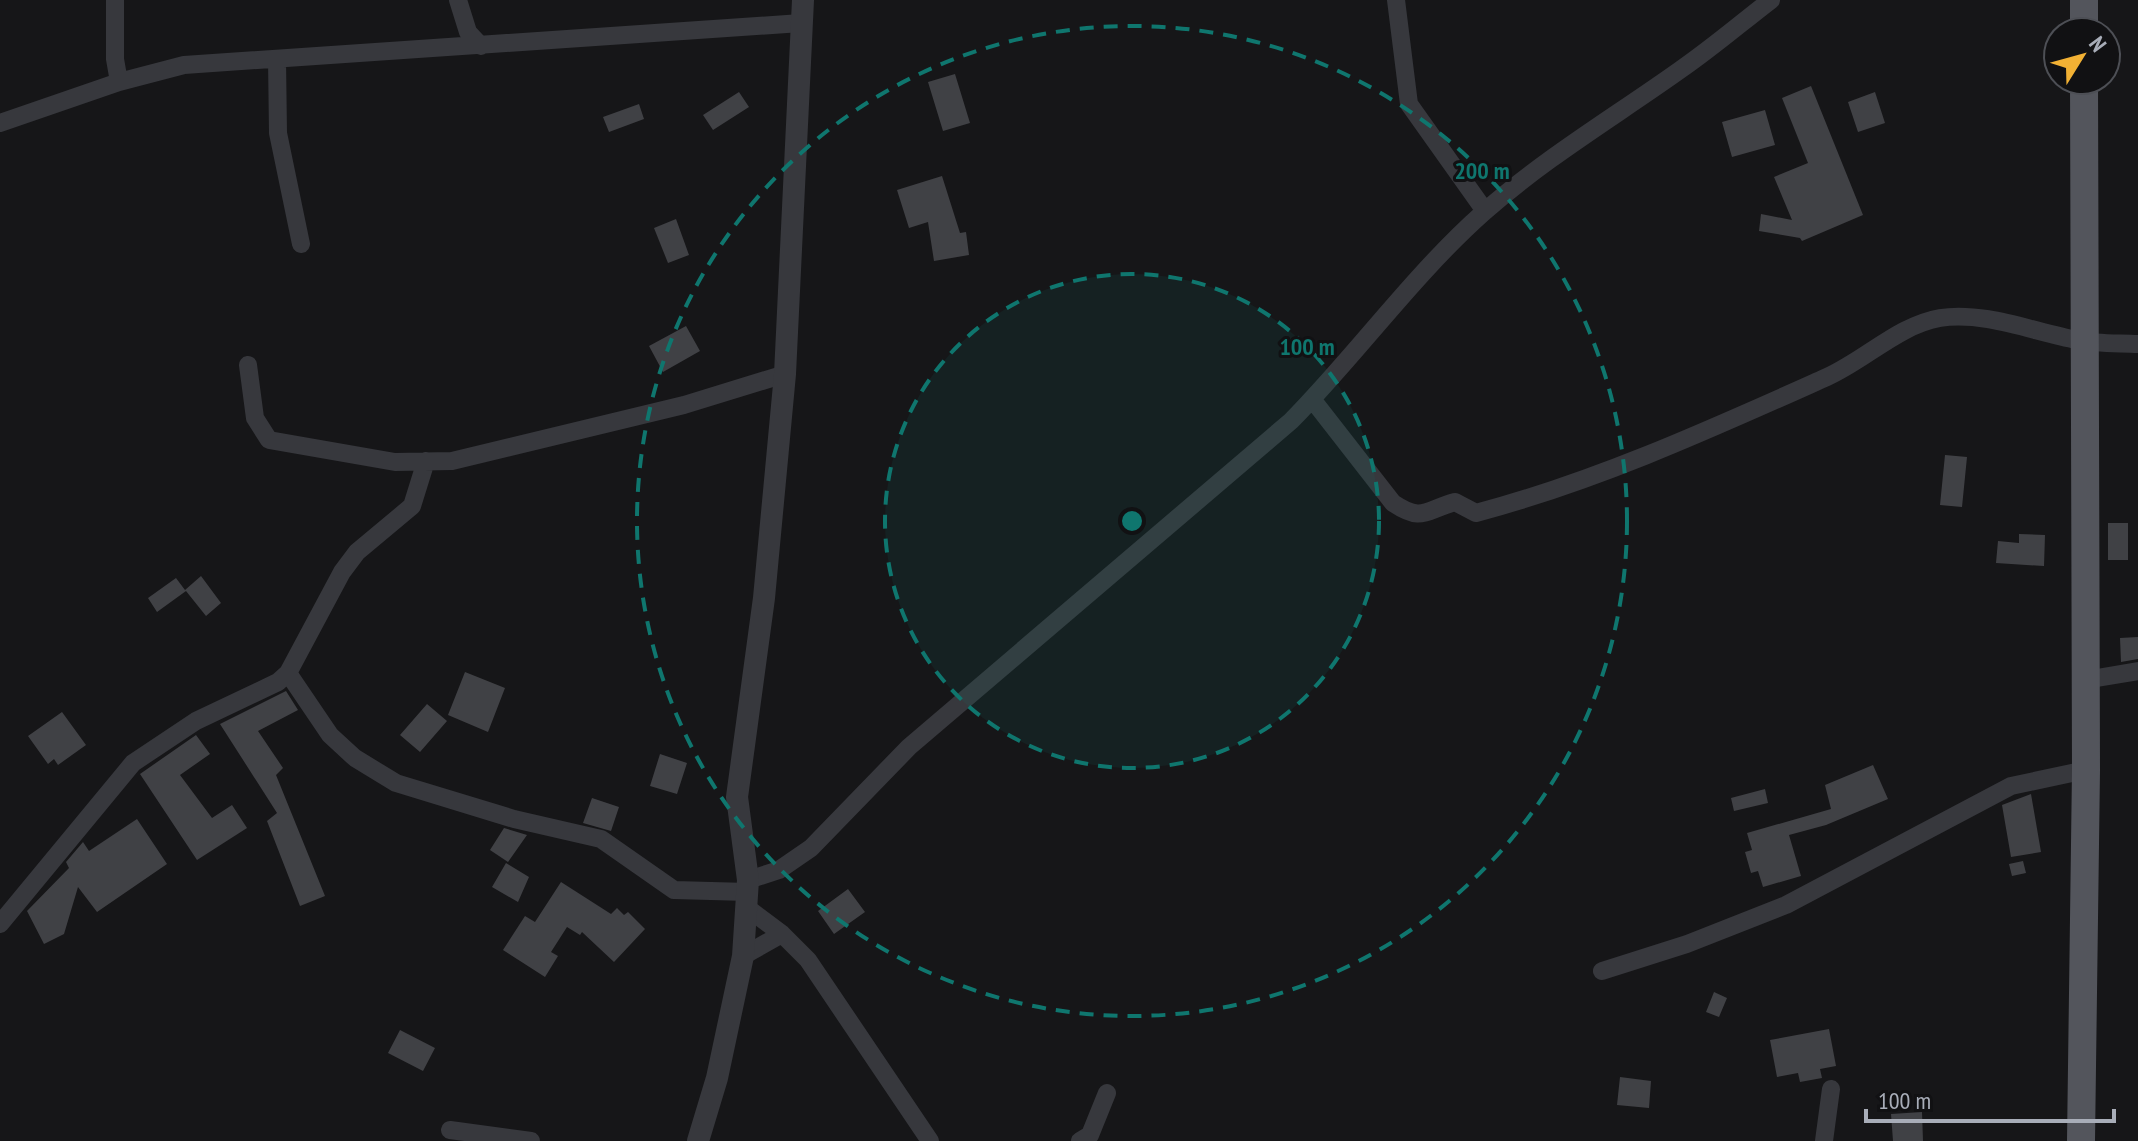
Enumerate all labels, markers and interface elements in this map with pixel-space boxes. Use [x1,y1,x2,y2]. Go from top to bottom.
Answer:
north arrow [2042,16,2122,96]
text: N [2083,31,2113,57]
text: 200 m [1454,155,1510,186]
text: 100 m [1279,331,1335,362]
centre of rings [1118,507,1146,535]
scale bar [1866,1073,2114,1123]
text: 100 m [1878,1085,1931,1116]

